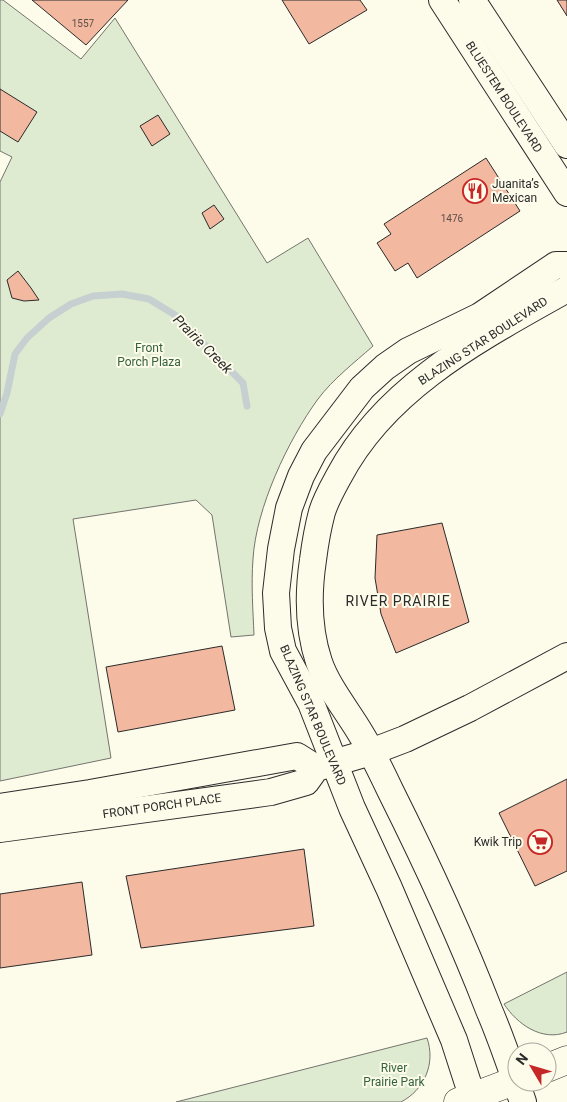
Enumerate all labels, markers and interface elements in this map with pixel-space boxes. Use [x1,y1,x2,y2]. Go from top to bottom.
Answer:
house number: 1557 [72,18,95,29]
street label: BLUESTEM BOULEVARD [463,39,545,155]
place label: Juanita’s Mexican [492,177,539,205]
restaurant icon: Juanita’s Mexican [462,178,488,204]
house number: 1476 [441,213,464,224]
street label: BLAZING STAR BOULEVARD [416,294,550,388]
water label: Prairie Creek [170,311,237,378]
park label: Front Porch Plaza [117,341,181,369]
district label: RIVER PRAIRIE [345,593,451,609]
street label: BLAZING STAR BOULEVARD [277,643,349,787]
street label: FRONT PORCH PLACE [102,791,222,821]
supermarket icon: Kwik Trip [527,829,553,855]
place label: Kwik Trip [474,835,522,849]
north arrow [507,1042,557,1092]
text: N [512,1050,531,1068]
park label: River Prairie Park [363,1061,426,1089]

